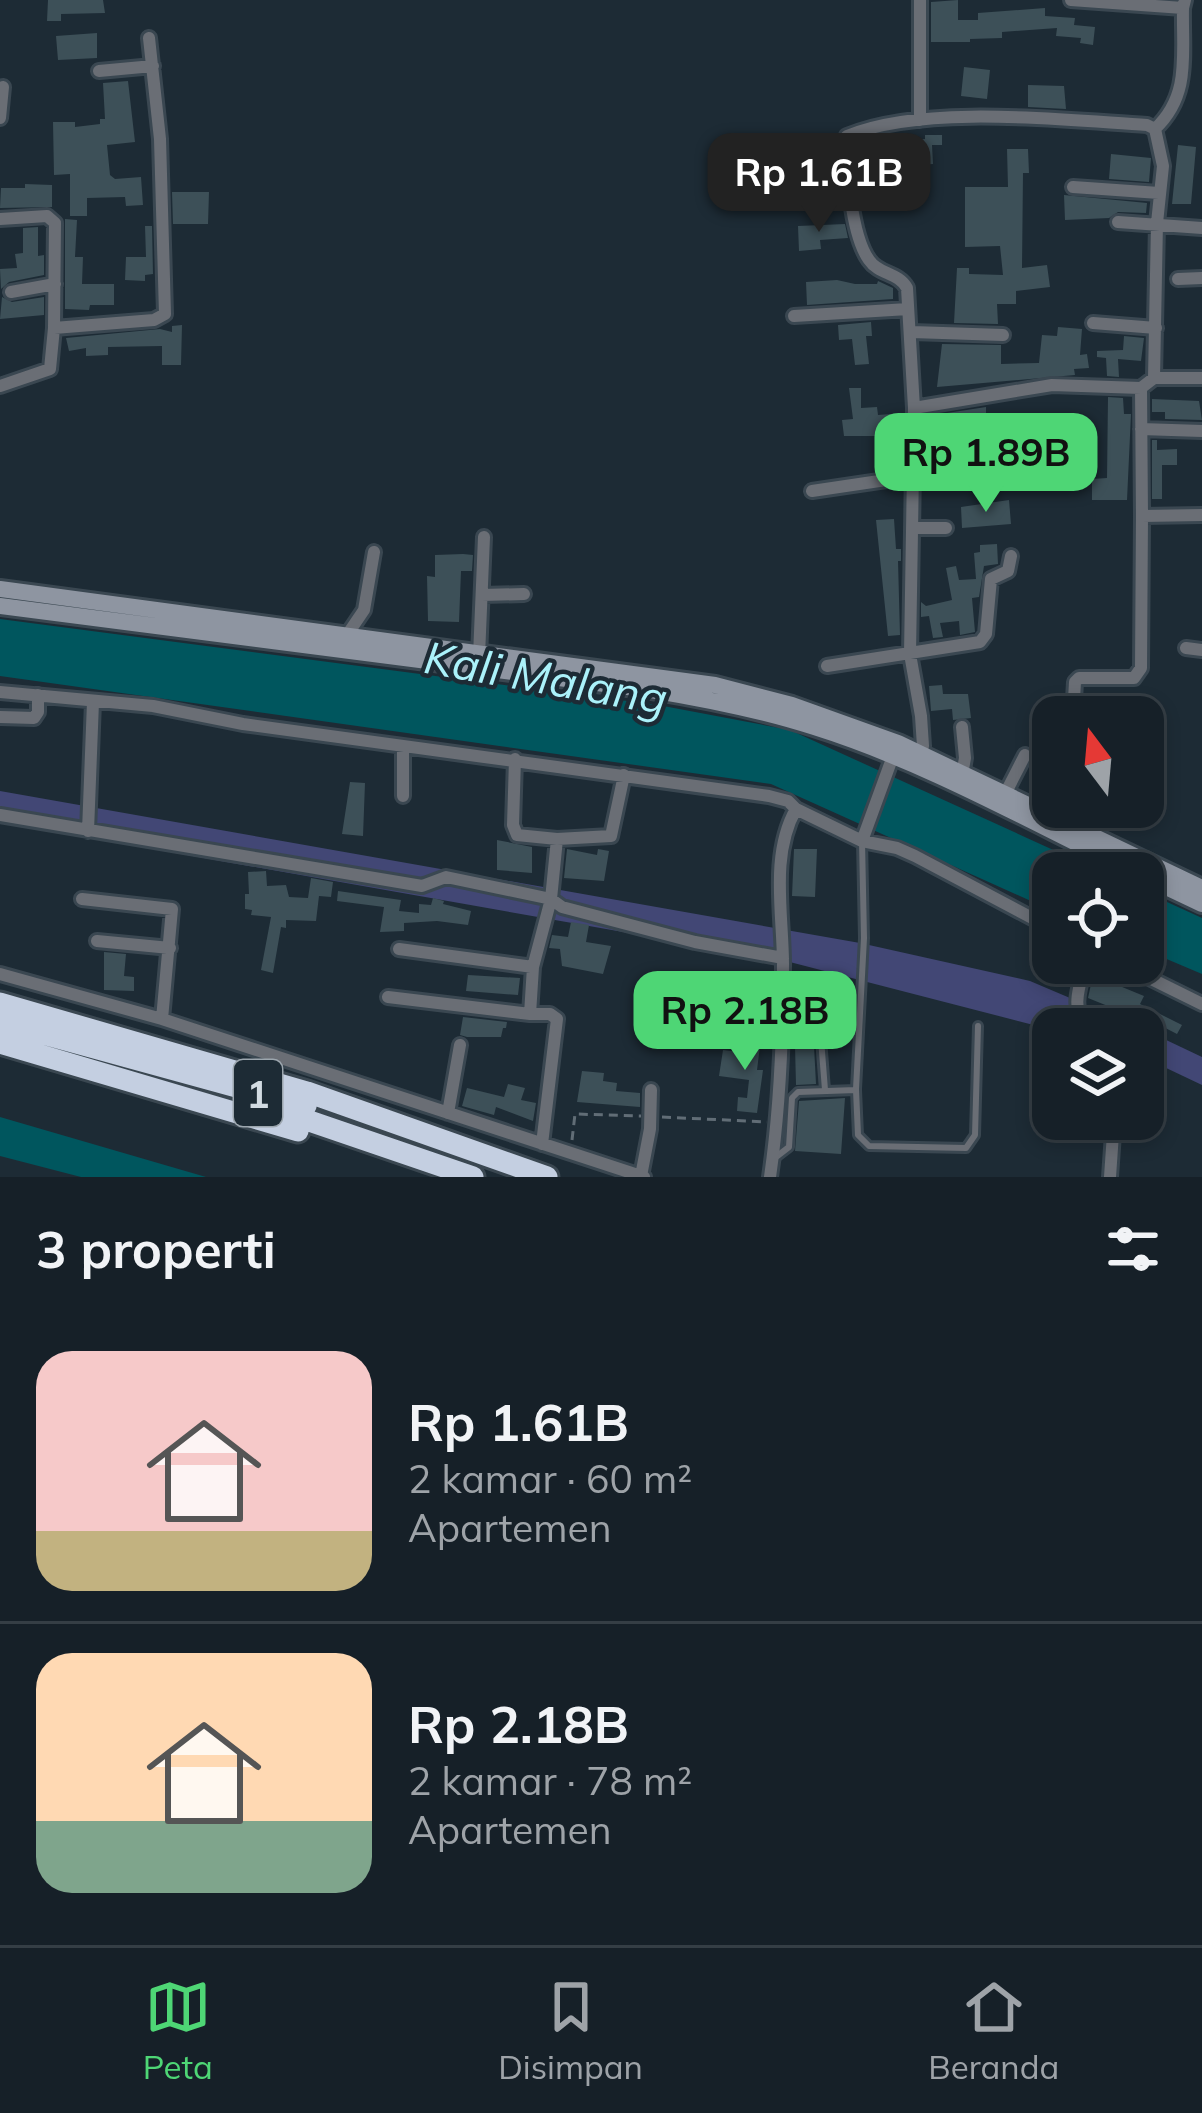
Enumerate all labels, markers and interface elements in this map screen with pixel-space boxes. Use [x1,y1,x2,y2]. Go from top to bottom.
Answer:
pin: Rp 1.61B [695,133,943,235]
text: Rp 1.61B [734,147,904,196]
pin: Rp 1.89B [862,413,1110,515]
text: Rp 1.89B [901,427,1071,476]
water label: Kali Malang [420,628,672,726]
north arrow [1032,696,1164,828]
map controls [1032,696,1164,1140]
button: locate [1032,852,1164,984]
pin: Rp 2.18B [621,971,869,1073]
text: Rp 2.18B [660,985,830,1034]
button: layers [1032,1008,1164,1140]
road number: 1 [234,1060,282,1126]
icon: filters [1100,1216,1166,1282]
text: 3 properti [36,1217,276,1281]
text: Rp 1.61B [408,1390,629,1454]
icon: home [132,1399,276,1543]
text: 2 kamar · 60 m² [408,1454,692,1503]
text: Apartemen [408,1503,612,1552]
text: Rp 2.18B [408,1692,629,1756]
icon: home [132,1701,276,1845]
text: 2 kamar · 78 m² [408,1756,692,1805]
text: Apartemen [408,1805,612,1854]
tab: Peta [143,1974,213,2087]
tab: Disimpan [498,1974,643,2087]
tab: Beranda [928,1974,1059,2087]

